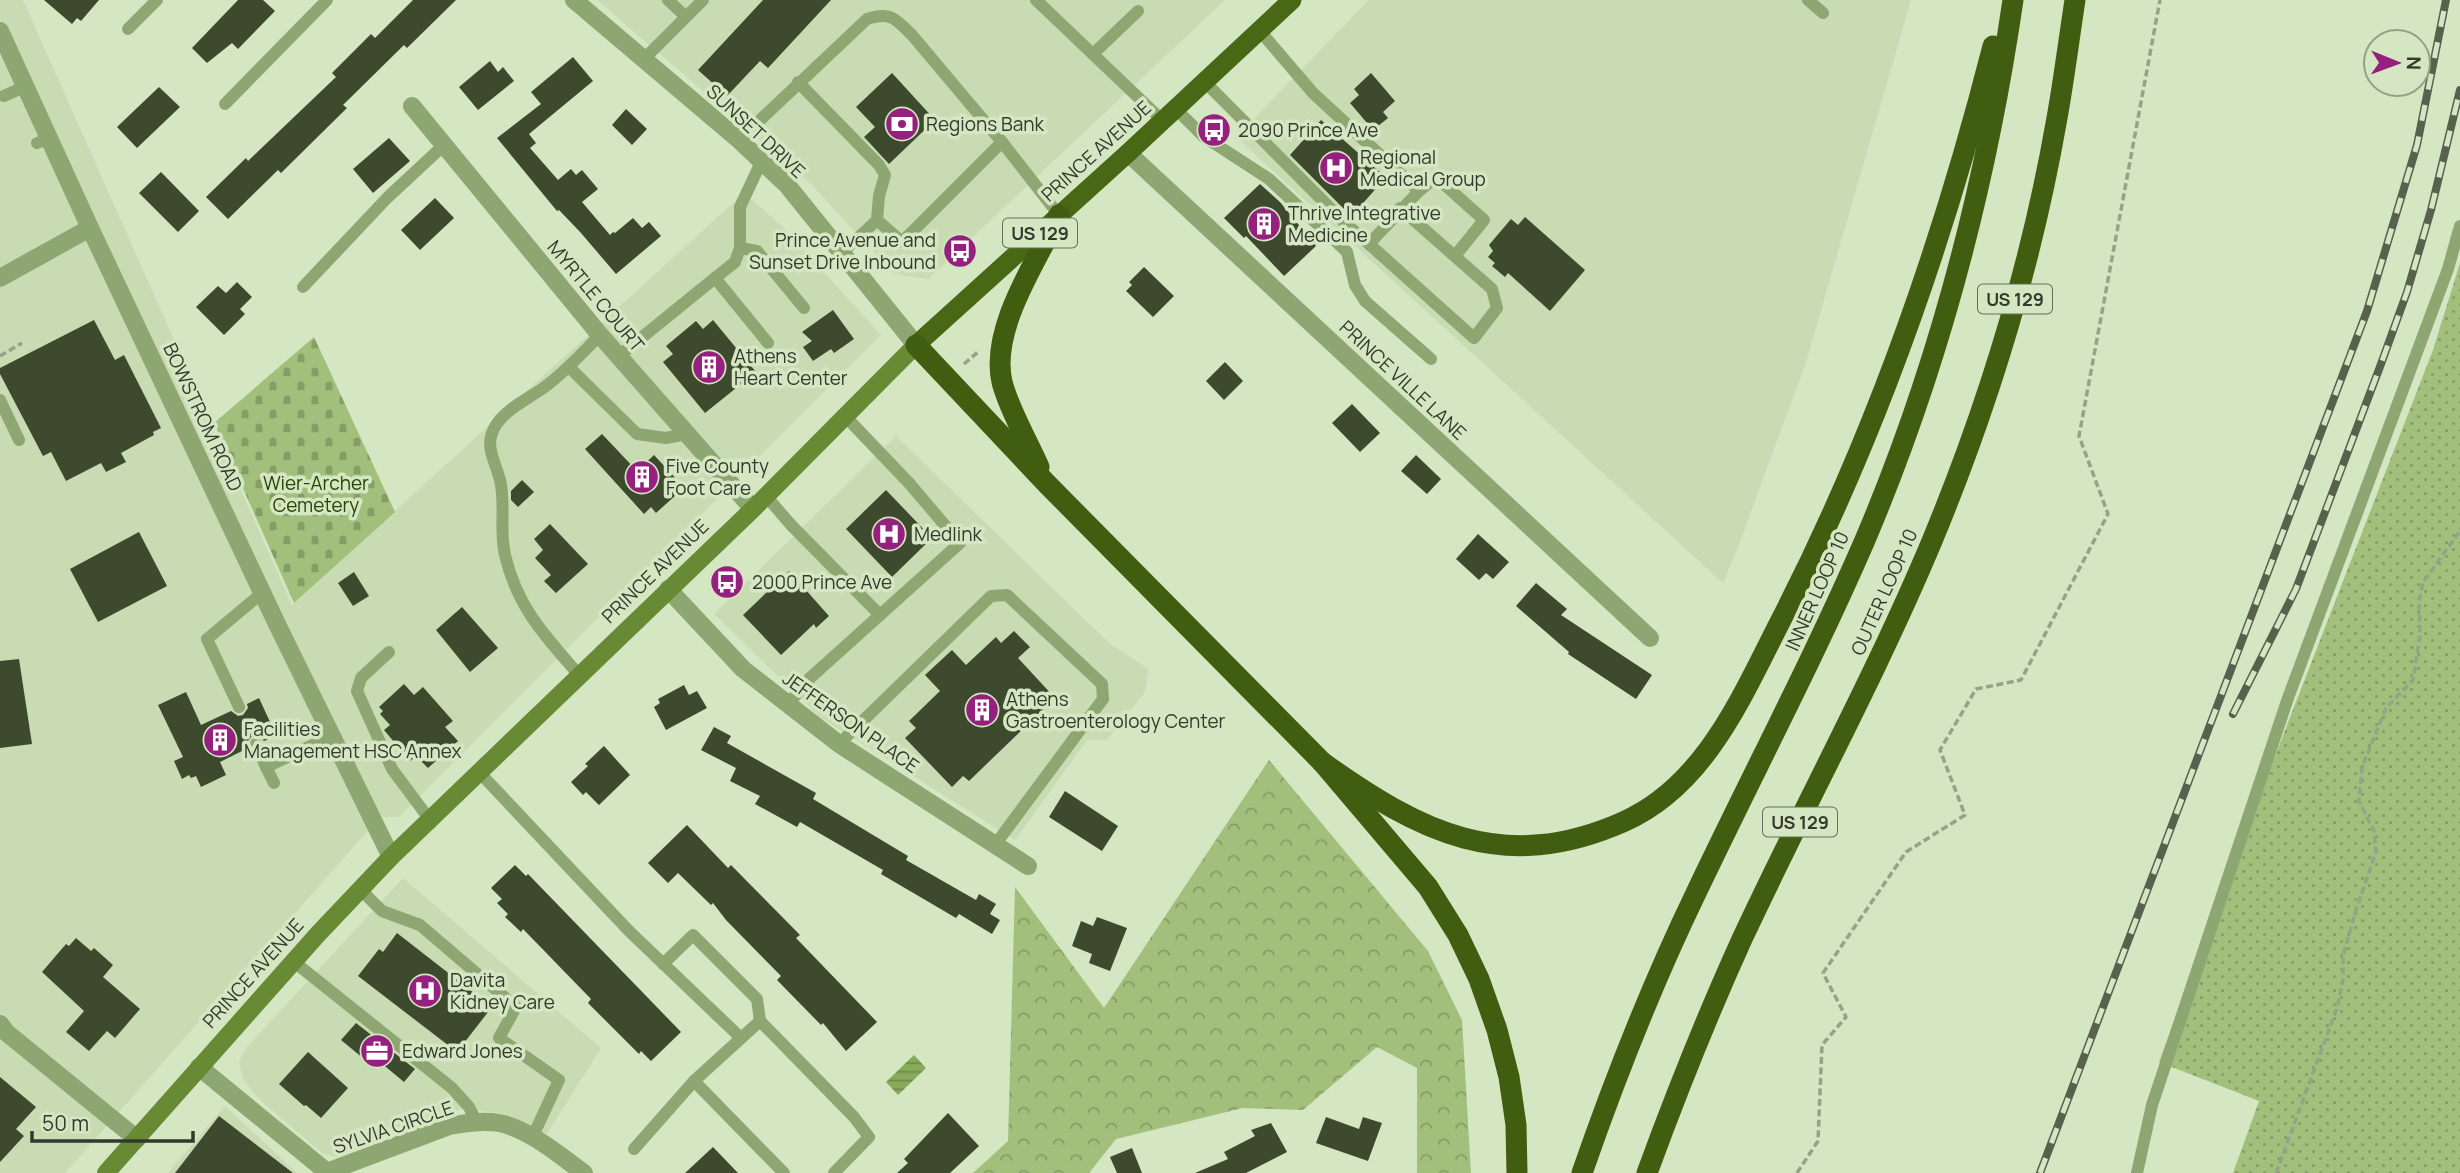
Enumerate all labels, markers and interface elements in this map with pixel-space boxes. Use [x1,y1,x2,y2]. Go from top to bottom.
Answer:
north arrow [2362,28,2432,98]
text: N [2401,56,2427,70]
street label: SUNSET DRIVE [701,78,811,184]
street label: PRINCE AVENUE [1036,95,1156,207]
bank icon: Regions Bank [883,105,921,143]
place label: Regions Bank [926,111,1045,137]
bus stop icon: 2090 Prince Ave [1195,111,1233,149]
place label: 2090 Prince Ave [1238,117,1378,143]
place label: Regional Medical Group [1360,144,1486,192]
hospital icon: Regional Medical Group [1317,149,1355,187]
place label: Thrive Integrative Medicine [1288,200,1441,248]
building icon: Thrive Integrative Medicine [1245,205,1283,243]
road number: US 129 [1003,218,1077,247]
place label: Prince Avenue and Sunset Drive Inbound [749,227,936,275]
bus stop icon: Prince Avenue and Sunset Drive Inbound [941,232,979,270]
street label: MYRTLE COURT [542,235,651,358]
road number: US 129 [1978,284,2052,314]
street label: PRINCE VILLE LANE [1334,314,1472,446]
street label: BOWSTROM ROAD [157,339,249,495]
place label: Athens Heart Center [734,343,848,391]
building icon: Athens Heart Center [690,348,728,386]
place label: Five County Foot Care [666,453,769,501]
building icon: Five County Foot Care [623,458,661,496]
park label: Wier-Archer Cemetery [263,470,369,518]
street label: PRINCE AVENUE [596,513,714,629]
hospital icon: Medlink [870,515,908,553]
place label: Medlink [914,521,982,547]
street label: OUTER LOOP 10 [1844,525,1924,659]
street label: INNER LOOP 10 [1779,527,1855,655]
bus stop icon: 2000 Prince Ave [708,563,746,601]
place label: 2000 Prince Ave [752,569,892,595]
street label: JEFFERSON PLACE [778,665,924,779]
place label: Athens Gastroenterology Center [1006,686,1226,734]
building icon: Athens Gastroenterology Center [963,691,1001,729]
place label: Facilities Management HSC Annex [244,716,461,764]
building icon: Facilities Management HSC Annex [201,721,239,759]
road number: US 129 [1763,808,1837,836]
street label: PRINCE AVENUE [197,913,309,1033]
place label: Davita Kidney Care [450,967,555,1015]
hospital icon: Davita Kidney Care [406,972,444,1010]
office icon: Edward Jones [358,1032,396,1070]
place label: Edward Jones [402,1038,523,1064]
street label: SYLVIA CIRCLE [329,1094,457,1160]
scale bar [32,1100,192,1144]
text: 50 m [42,1109,89,1137]

